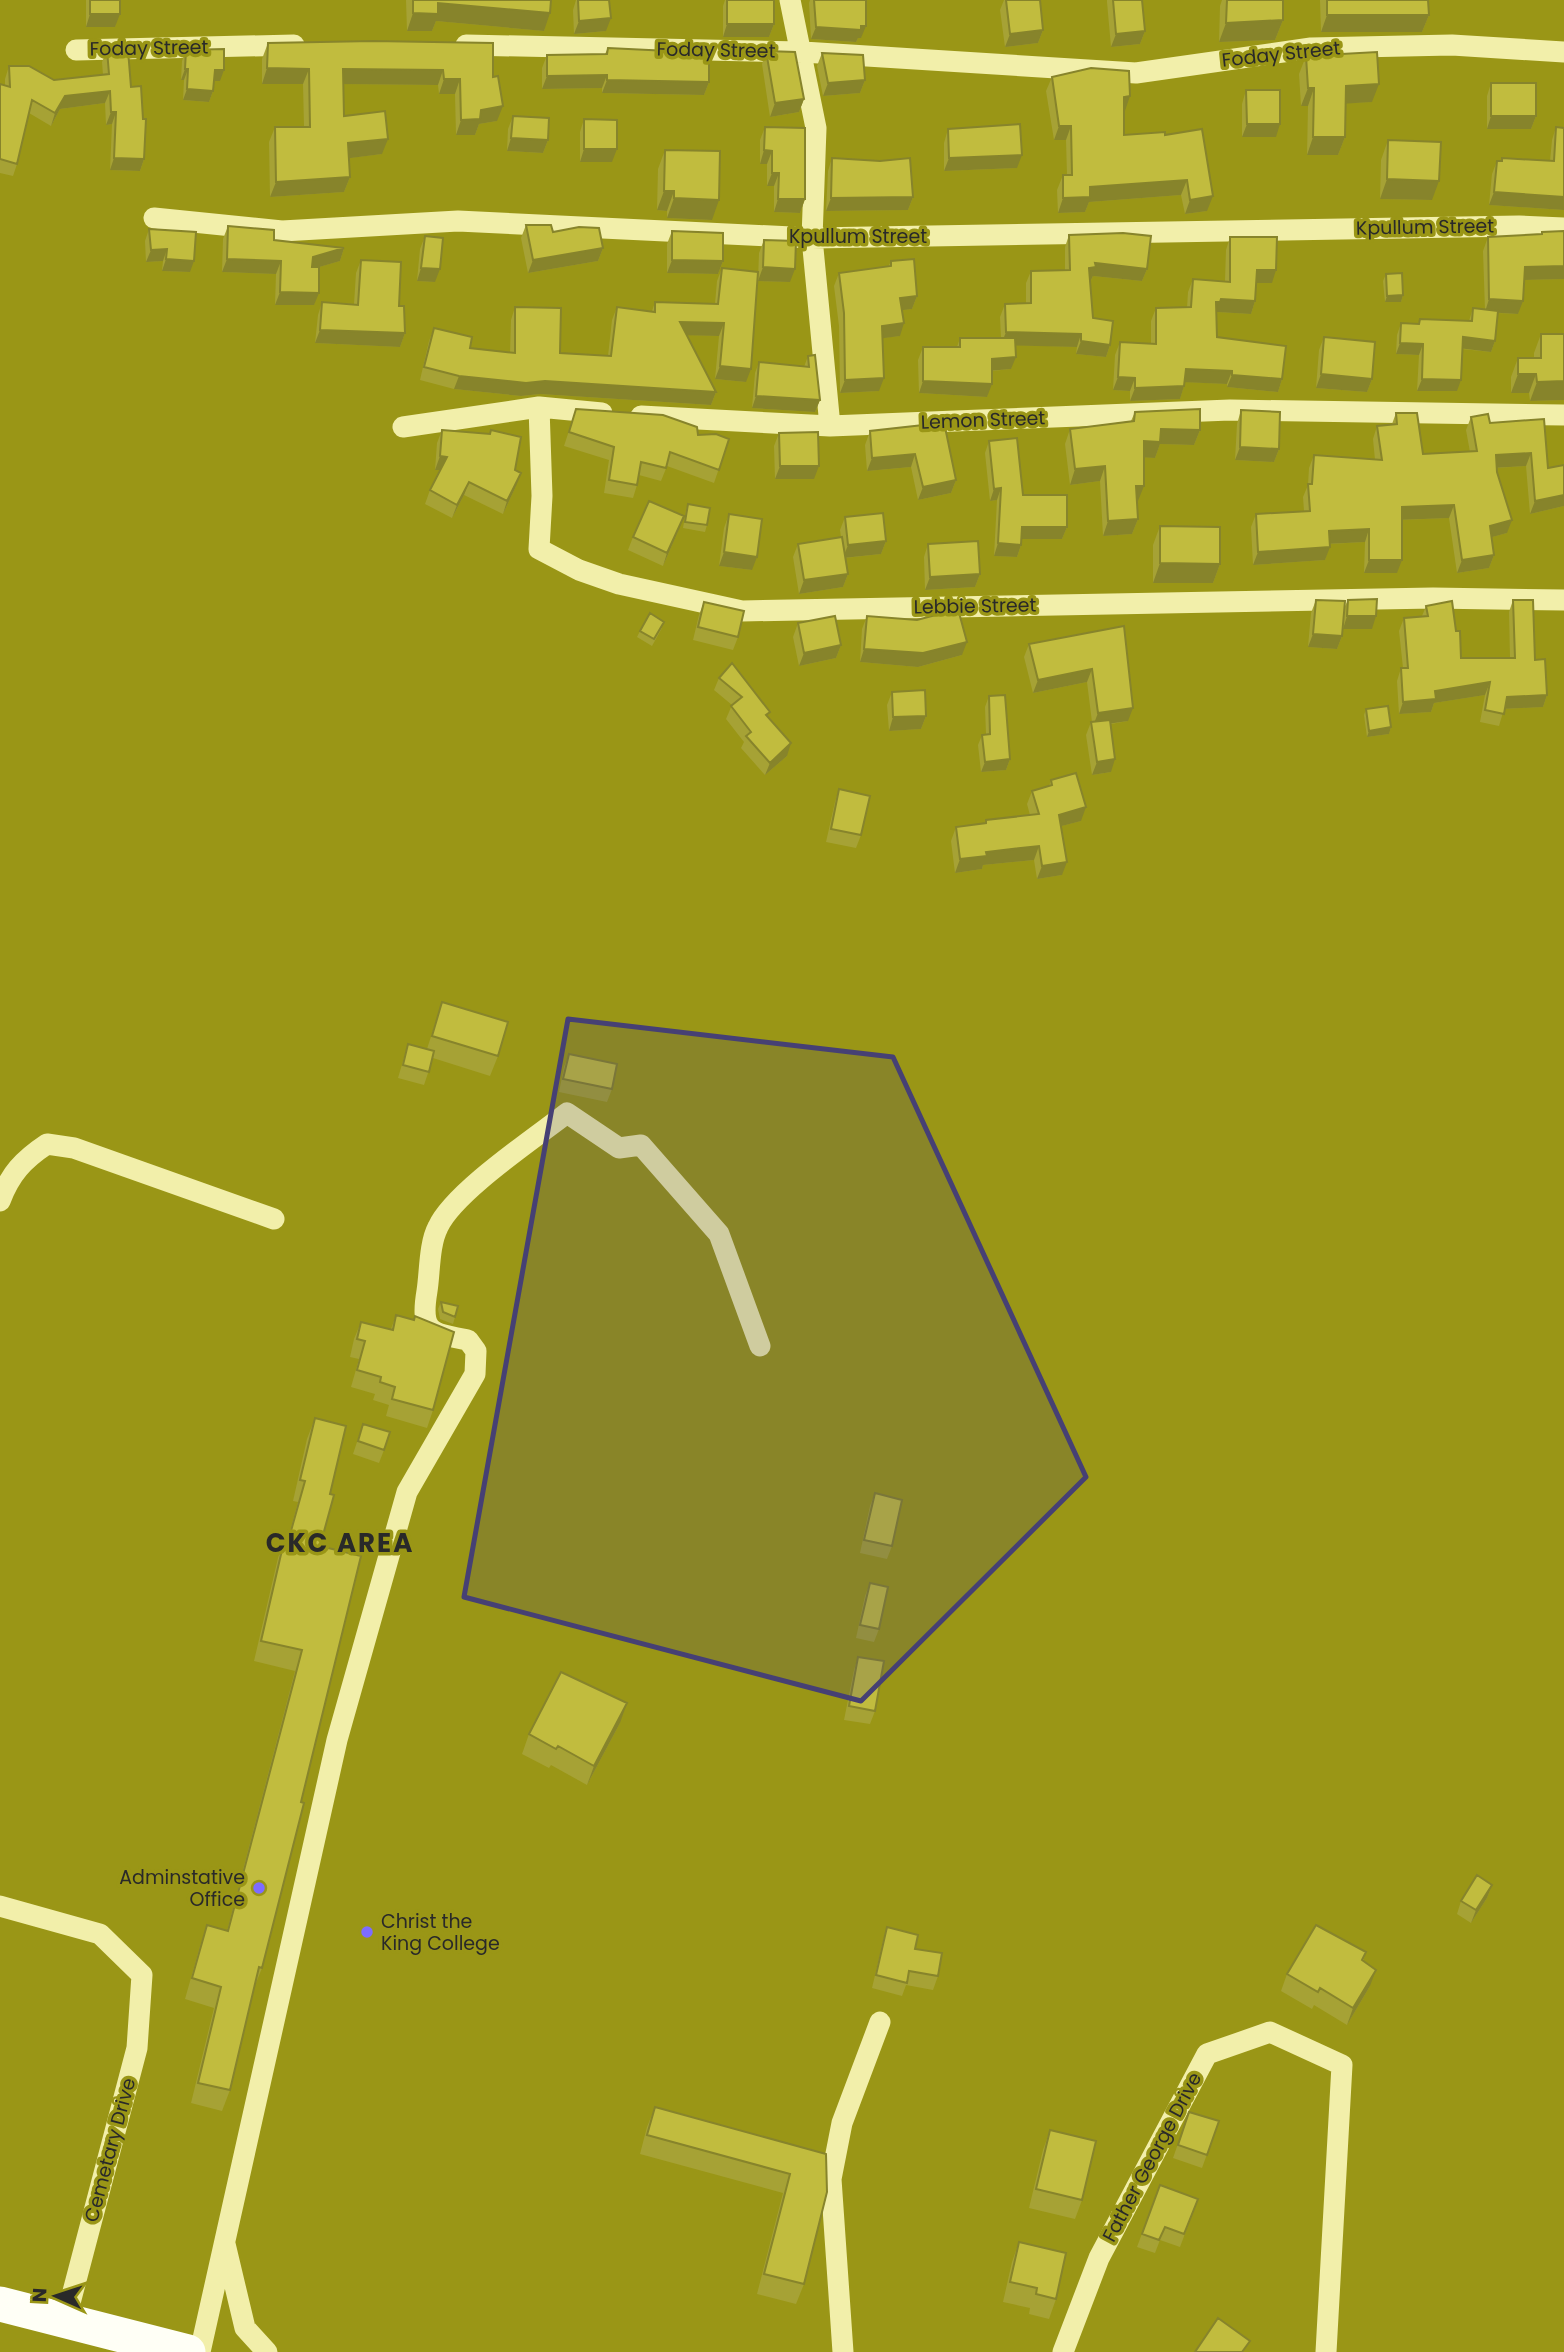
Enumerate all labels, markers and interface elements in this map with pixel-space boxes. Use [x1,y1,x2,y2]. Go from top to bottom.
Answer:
street label: Foday Street [89,33,209,63]
street label: Foday Street [1221,34,1342,74]
street label: Foday Street [656,35,776,65]
street label: Kpullum Street [1356,212,1494,242]
street label: Kpullum Street [789,223,927,250]
street label: Lemon Street [920,404,1046,436]
street label: Lebbie Street [913,591,1037,621]
district label: CKC AREA [266,1525,414,1561]
place label: Adminstative Office [119,1864,245,1913]
marker: Adminstative Office [251,1880,267,1896]
place label: Christ the King College [381,1908,500,1957]
marker: Christ the King College [359,1924,375,1940]
street label: Father George Drive [1096,2067,1208,2247]
street label: Cemetary Drive [78,2075,142,2225]
north arrow [21,2261,91,2331]
text: N [26,2287,53,2303]

